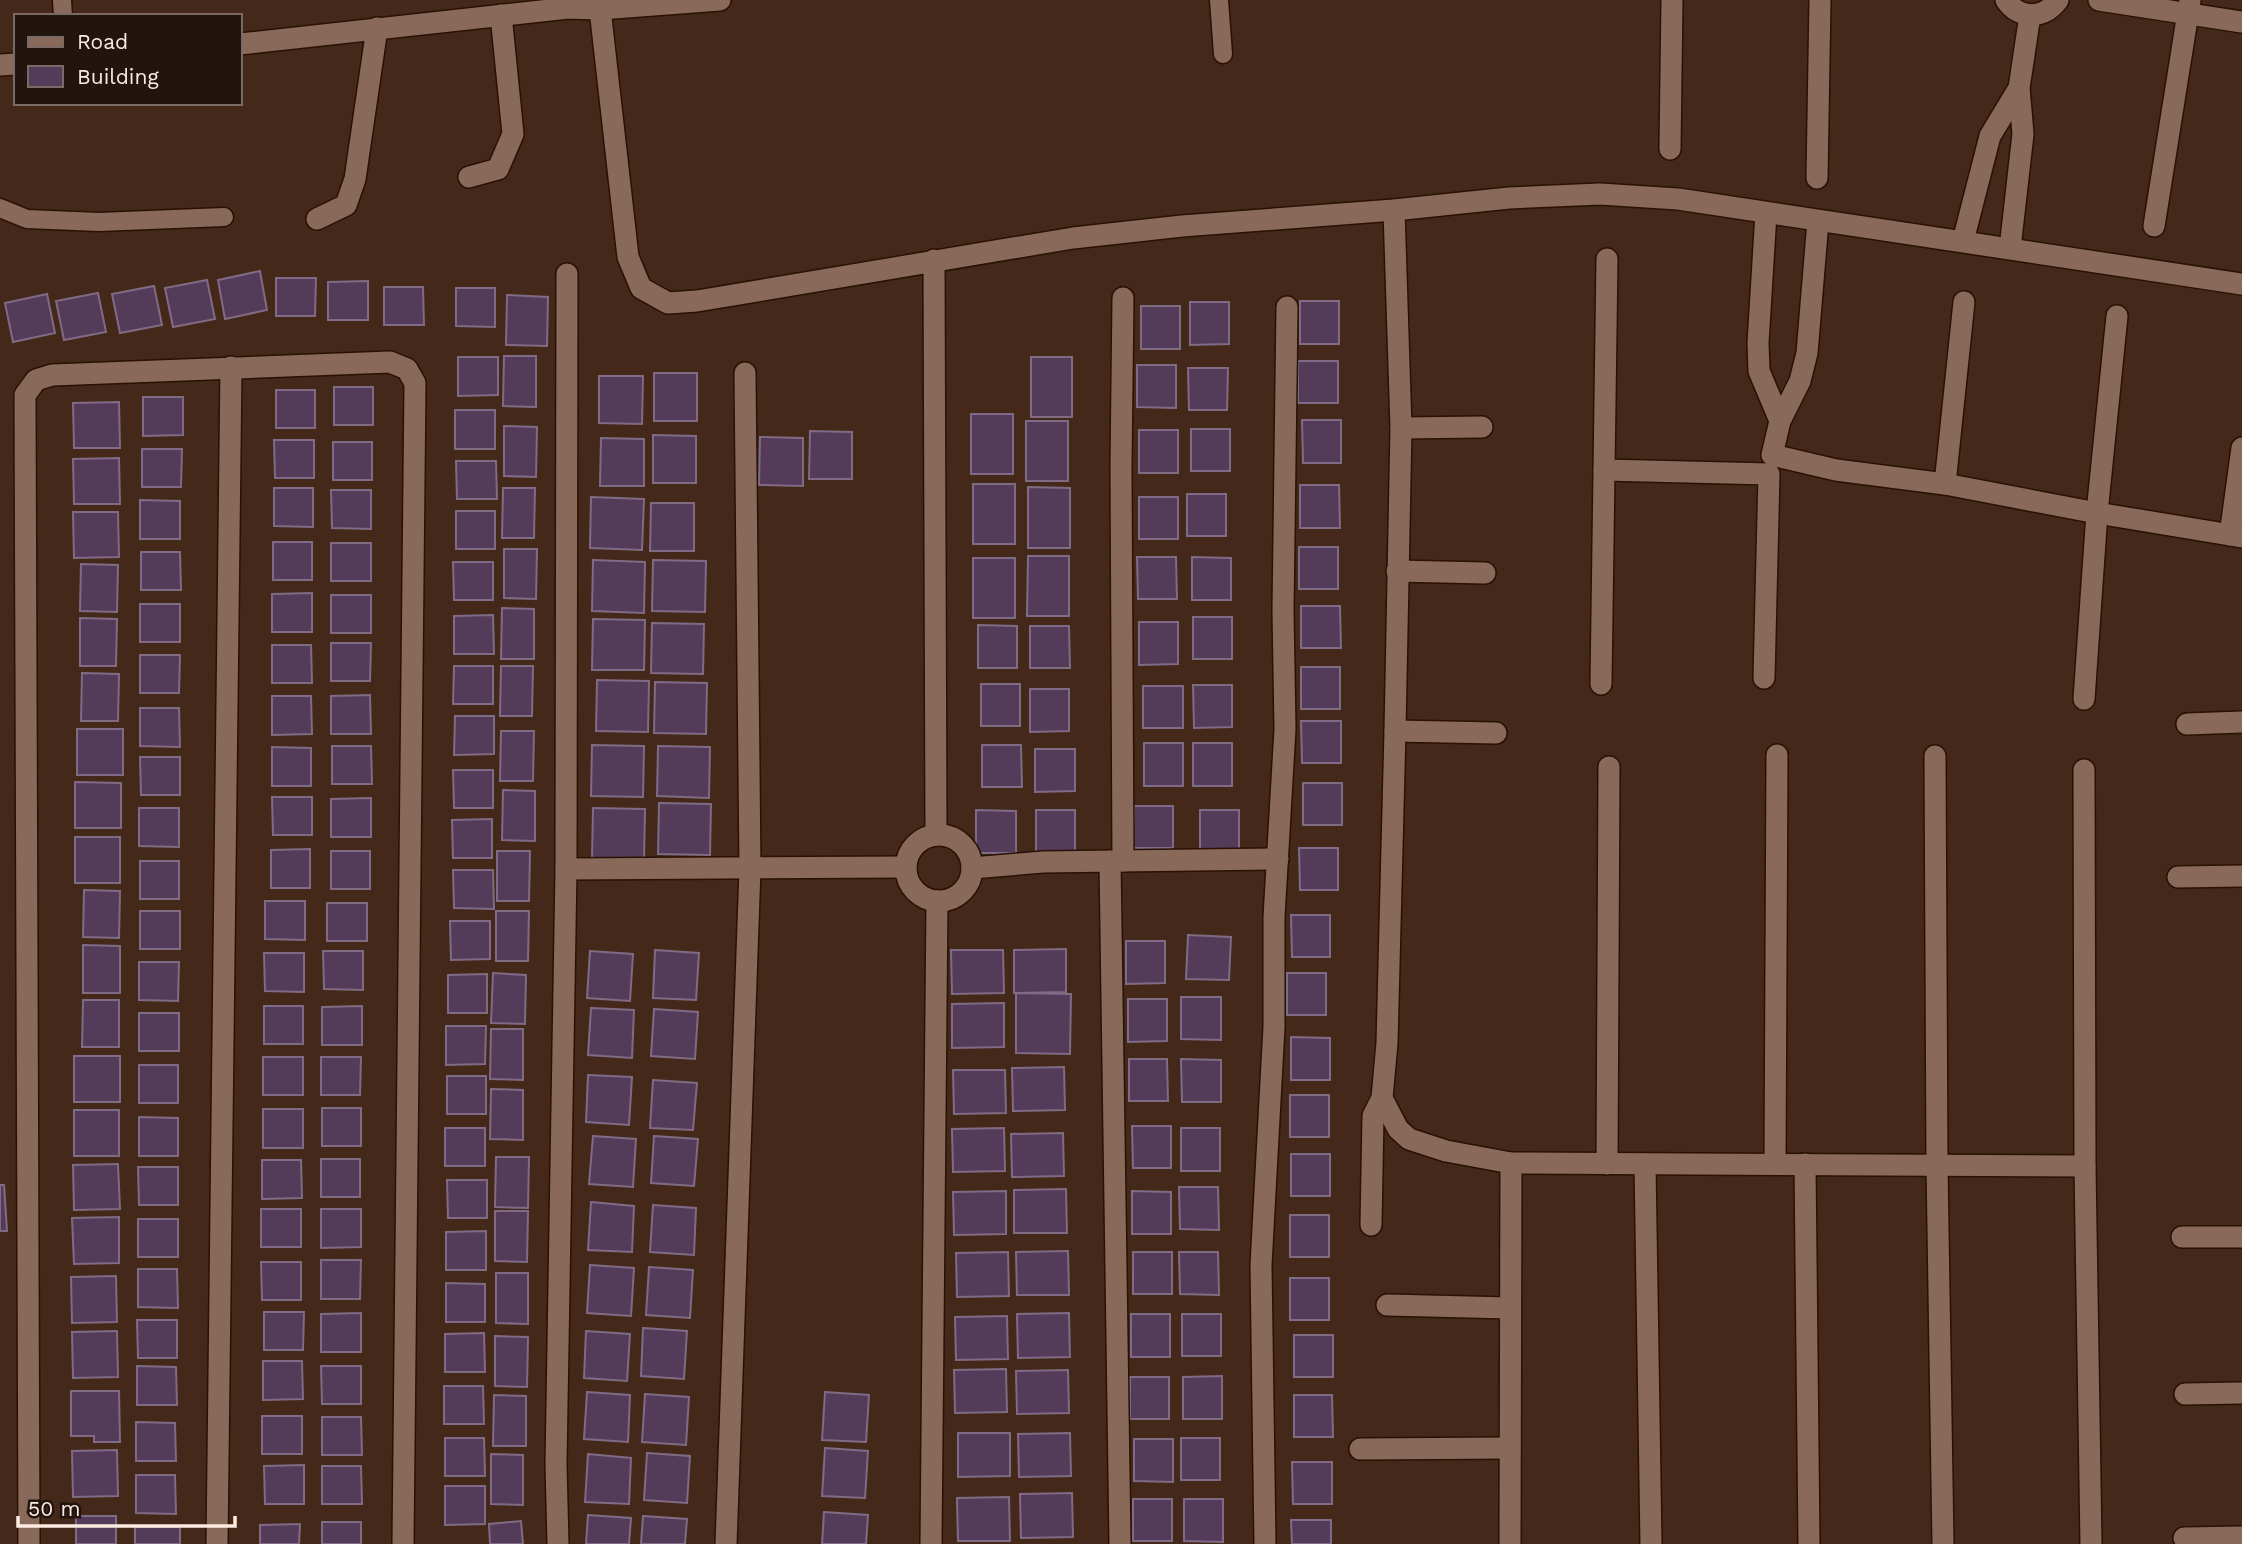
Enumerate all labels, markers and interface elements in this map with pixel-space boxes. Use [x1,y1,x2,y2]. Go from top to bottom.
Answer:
legend [14,14,242,105]
text: Road [77,29,128,54]
text: Building [77,64,159,89]
scale bar [18,1484,234,1528]
text: 50 m [28,1496,80,1521]

